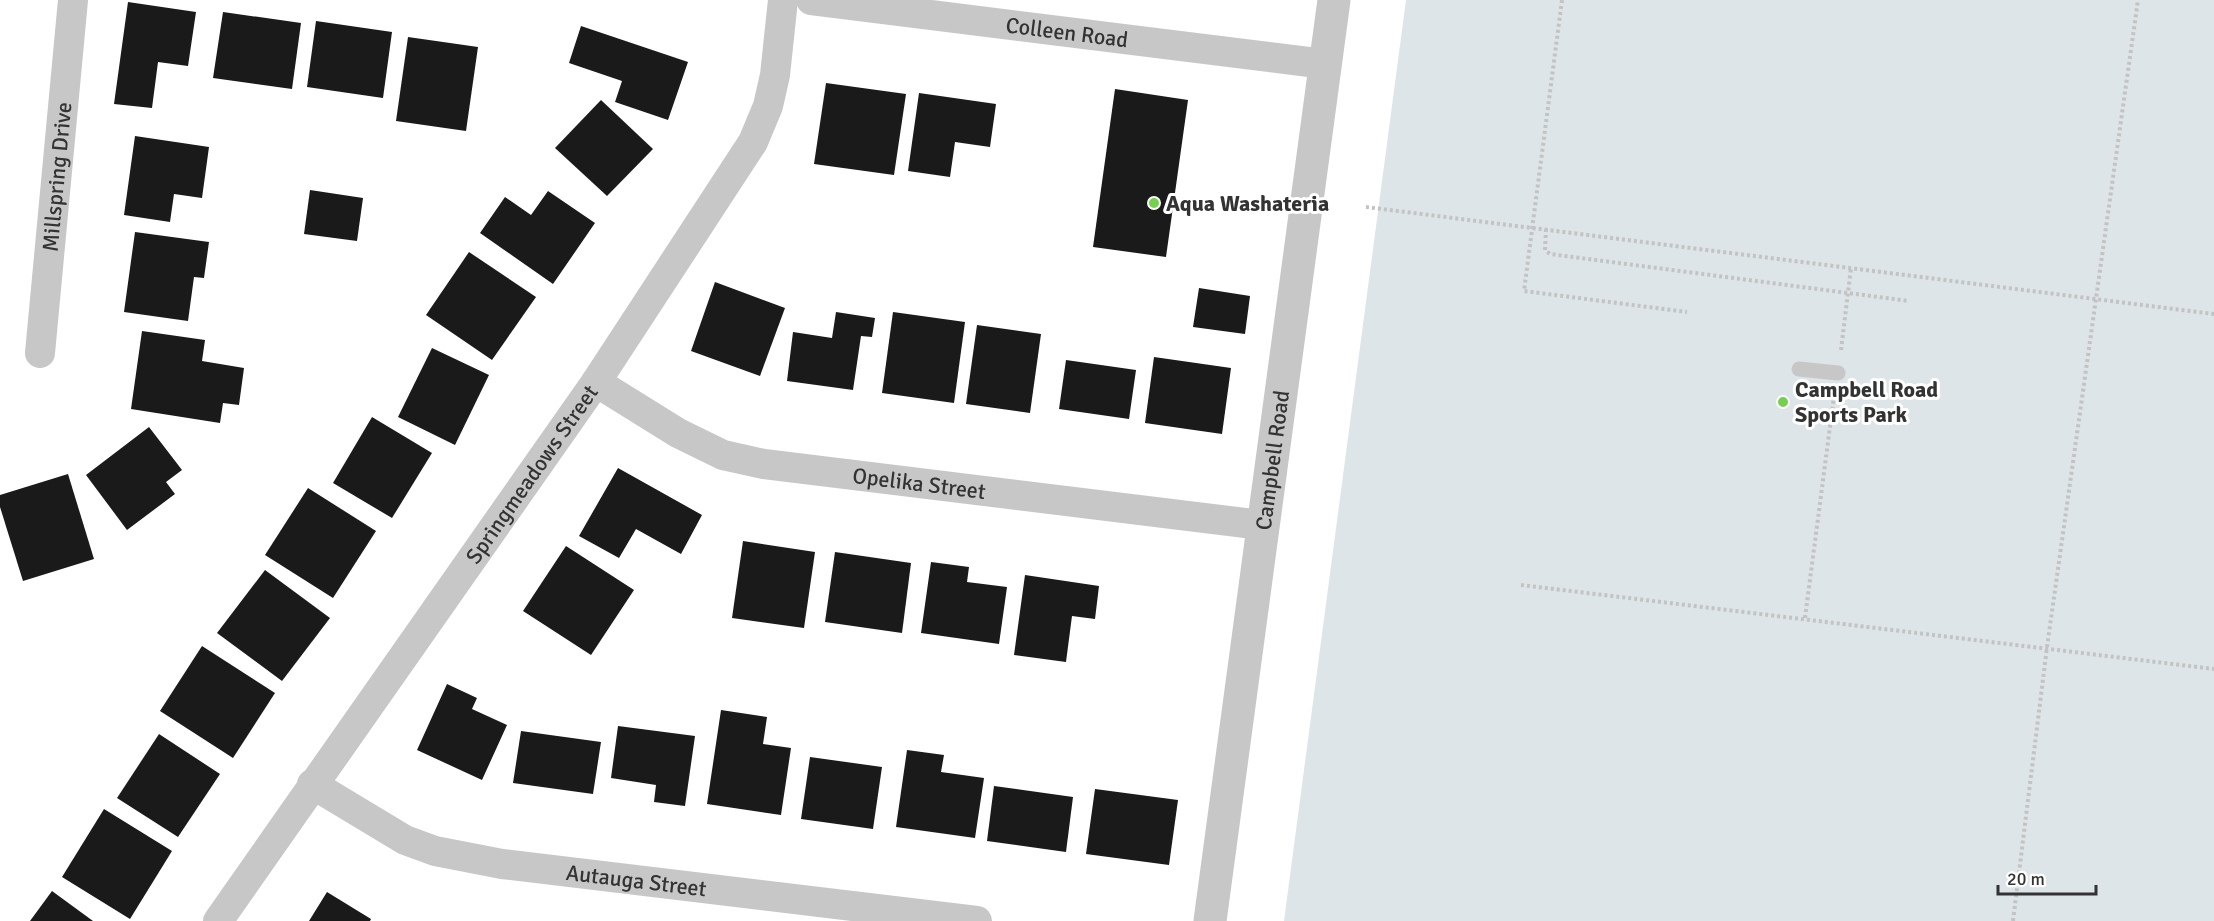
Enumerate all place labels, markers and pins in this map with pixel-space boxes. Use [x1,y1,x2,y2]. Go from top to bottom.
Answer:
place label: Aqua Washateria [1166,190,1329,217]
marker: Aqua Washateria [1147,196,1161,210]
place label: Campbell Road Sports Park [1795,376,1938,428]
marker: Campbell Road Sports Park [1776,395,1790,409]

